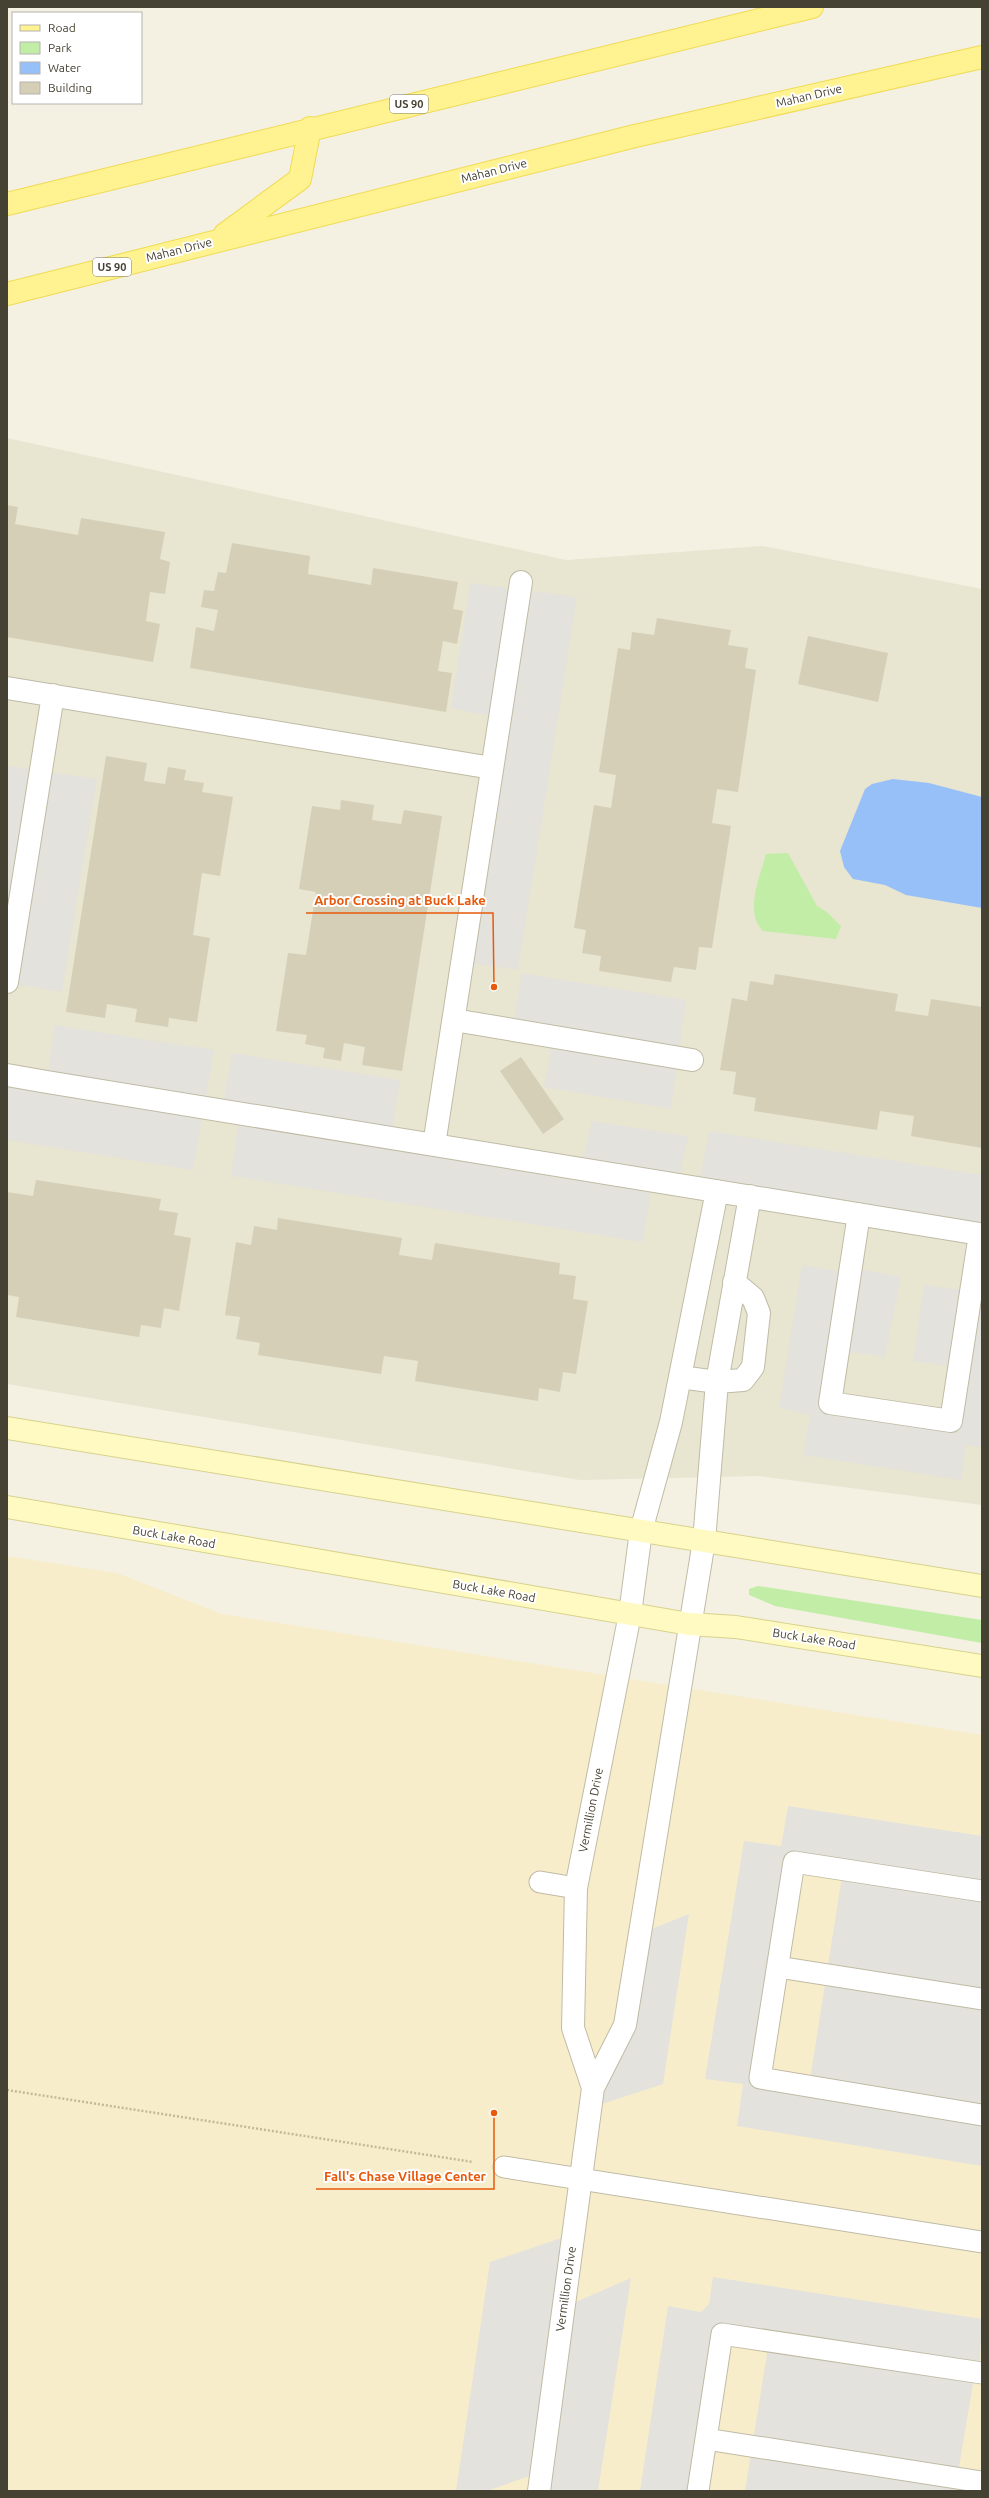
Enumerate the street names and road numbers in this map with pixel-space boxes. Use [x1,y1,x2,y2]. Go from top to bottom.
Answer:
street label: Mahan Drive [774,82,843,109]
road number: US 90 [390,95,428,113]
street label: Mahan Drive [460,156,528,185]
street label: Mahan Drive [145,235,213,264]
road number: US 90 [93,258,131,276]
street label: Buck Lake Road [132,1523,217,1550]
street label: Buck Lake Road [452,1577,537,1604]
street label: Buck Lake Road [772,1626,857,1652]
street label: Vermillion Drive [576,1767,605,1853]
street label: Vermillion Drive [553,2246,578,2332]

